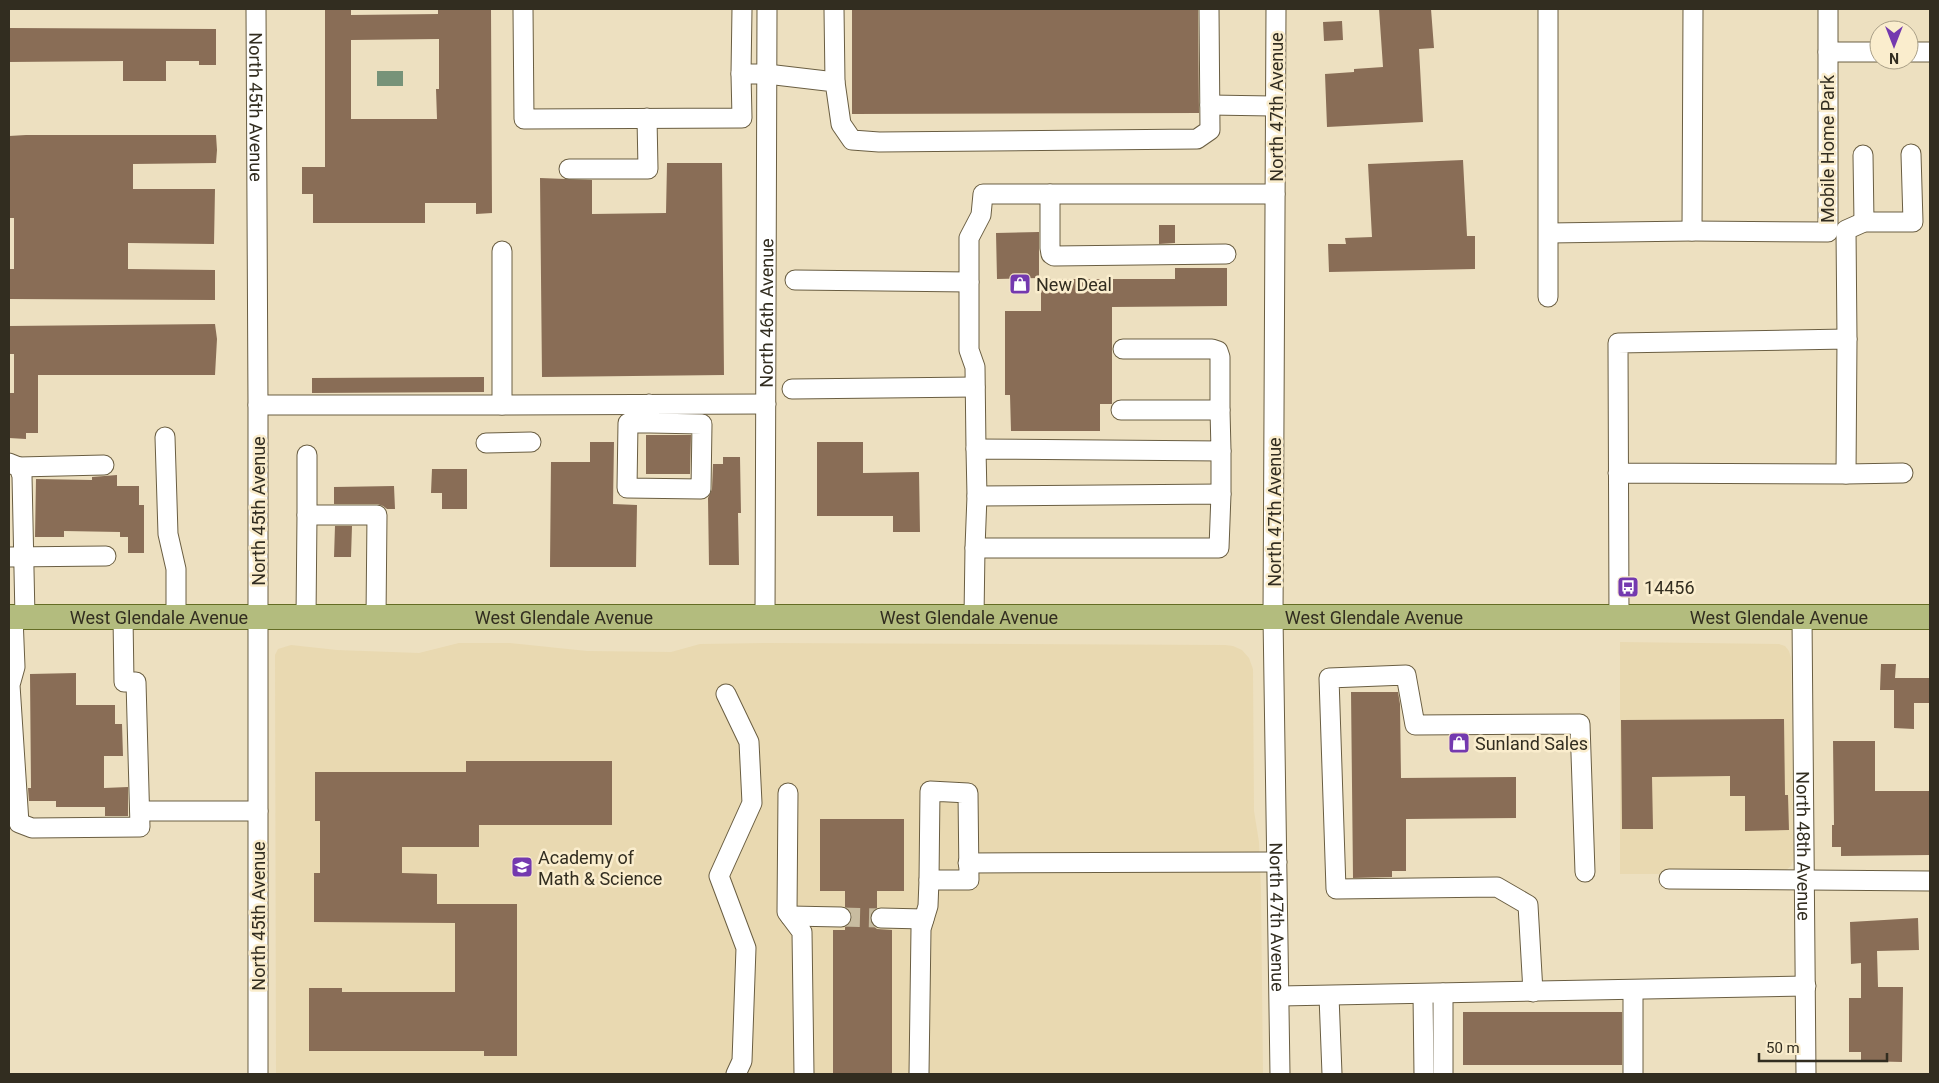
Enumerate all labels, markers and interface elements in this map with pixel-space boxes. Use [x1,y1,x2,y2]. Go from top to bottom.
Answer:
north arrow [1869,20,1919,70]
street label: North 45th Avenue [246,32,267,182]
street label: North 47th Avenue [1266,32,1287,182]
text: N [1889,50,1899,66]
street label: Mobile Home Park [1817,74,1838,223]
street label: North 46th Avenue [755,238,777,388]
shop icon: New Deal [1008,272,1032,296]
place label: New Deal [1036,274,1112,295]
street label: North 45th Avenue [248,436,269,586]
street label: North 47th Avenue [1264,437,1285,587]
bus stop icon: 14456 [1616,575,1640,599]
place label: 14456 [1644,577,1695,598]
street label: West Glendale Avenue [70,607,248,628]
street label: West Glendale Avenue [475,607,653,628]
street label: West Glendale Avenue [880,607,1058,628]
street label: West Glendale Avenue [1285,607,1463,628]
street label: West Glendale Avenue [1690,607,1868,628]
shop icon: Sunland Sales [1447,731,1471,755]
place label: Sunland Sales [1475,733,1588,754]
street label: North 48th Avenue [1793,771,1815,921]
street label: North 45th Avenue [248,841,269,991]
street label: North 47th Avenue [1266,842,1289,992]
place label: Academy of Math & Science [538,847,662,889]
school or university icon: Academy of Math & Science [510,855,534,879]
scale bar [1759,1030,1886,1062]
text: 50 m [1766,1039,1800,1057]

